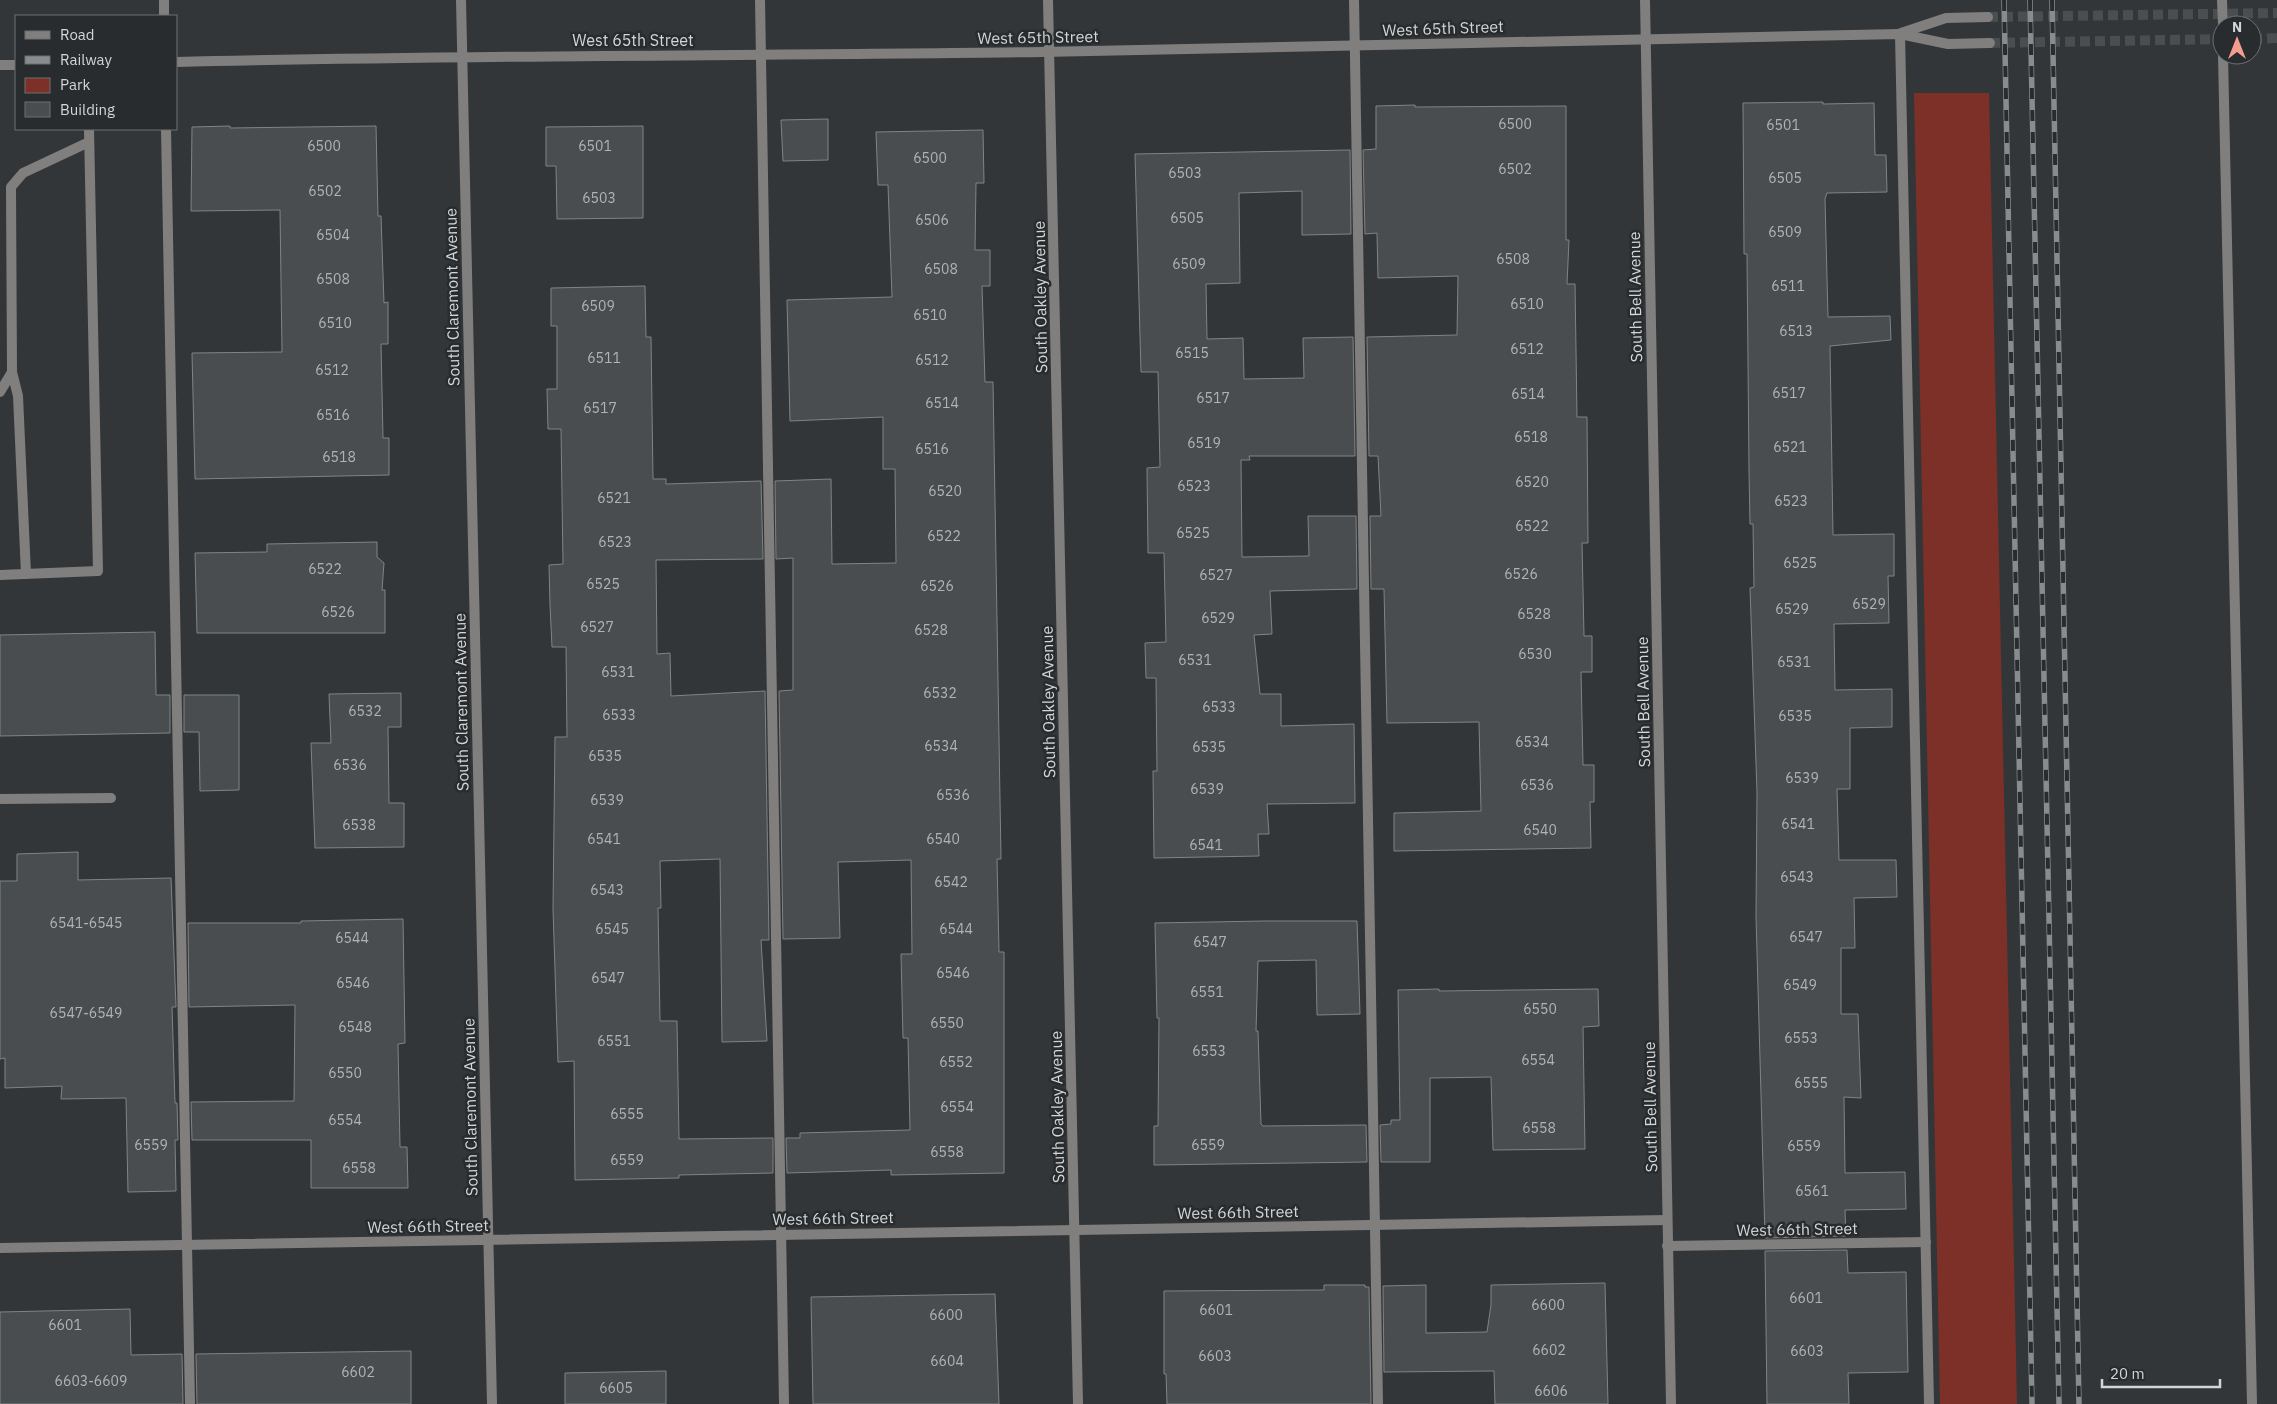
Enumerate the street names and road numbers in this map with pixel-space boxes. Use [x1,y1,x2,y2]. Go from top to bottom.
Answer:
street label: West 65th Street [1382,16,1504,40]
street label: West 65th Street [977,26,1099,48]
street label: West 65th Street [572,30,694,50]
street label: South Claremont Avenue [440,208,464,386]
street label: South Oakley Avenue [1029,220,1051,373]
street label: South Bell Avenue [1624,231,1646,363]
street label: South Claremont Avenue [449,613,473,791]
street label: South Oakley Avenue [1037,625,1059,778]
street label: South Bell Avenue [1632,636,1654,768]
street label: South Claremont Avenue [458,1018,482,1196]
street label: South Oakley Avenue [1046,1030,1068,1183]
street label: South Bell Avenue [1639,1041,1661,1173]
street label: West 66th Street [1177,1201,1299,1223]
street label: West 66th Street [772,1207,894,1229]
street label: West 66th Street [367,1215,489,1237]
street label: West 66th Street [1736,1218,1858,1240]

